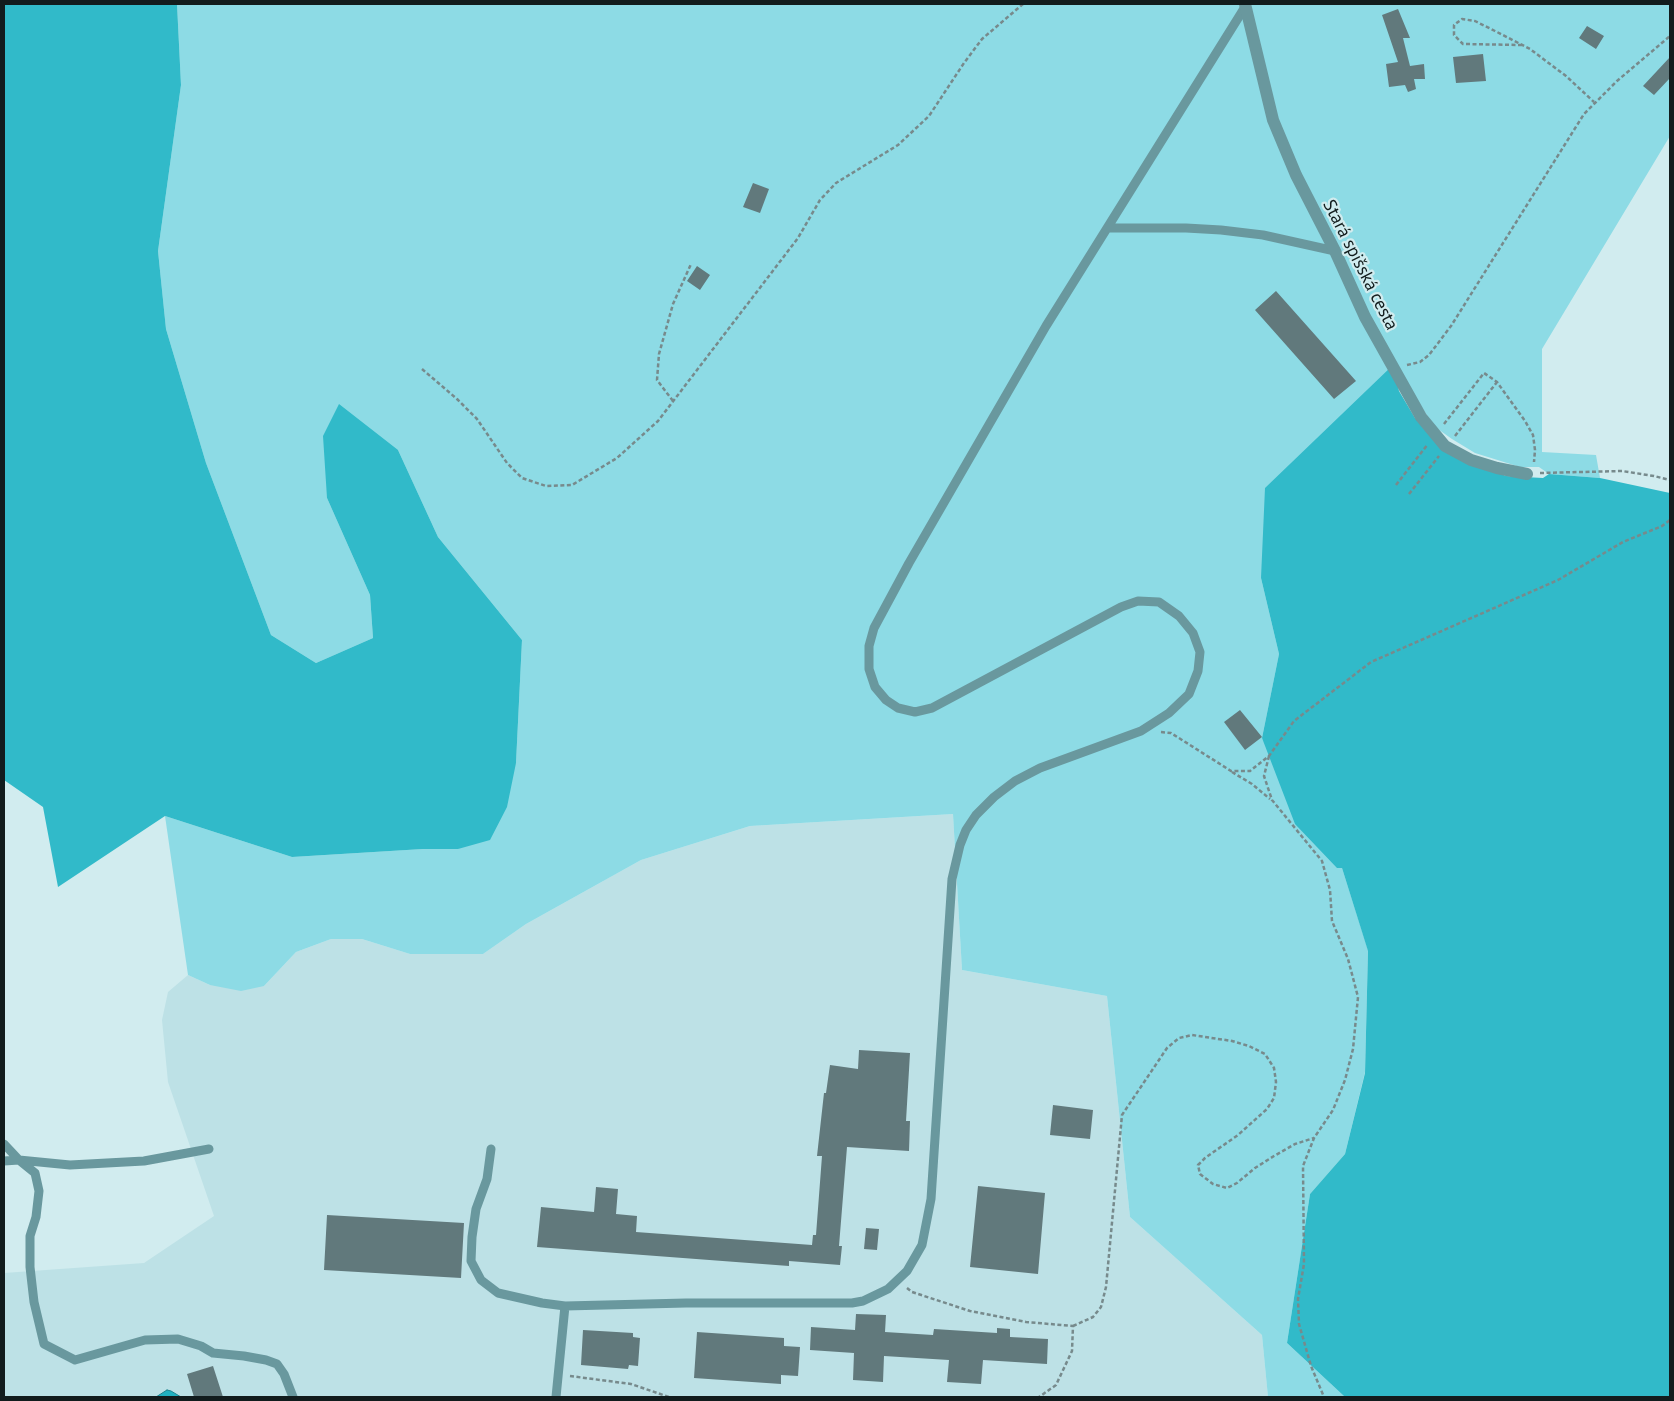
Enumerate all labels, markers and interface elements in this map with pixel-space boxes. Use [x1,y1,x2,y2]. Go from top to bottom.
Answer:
street label: Stará spišská cesta [1318,196,1402,334]

